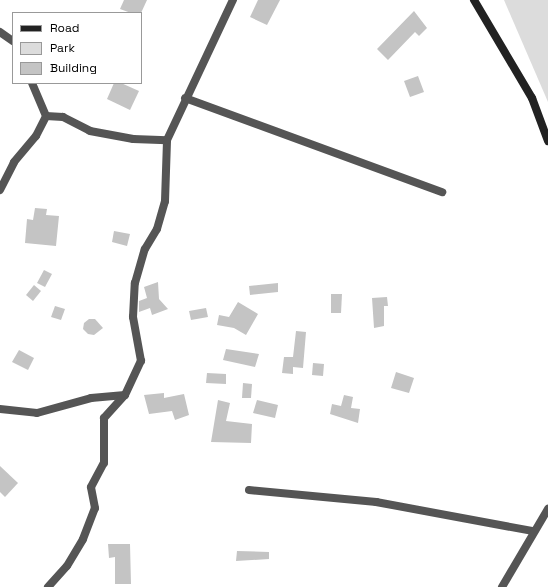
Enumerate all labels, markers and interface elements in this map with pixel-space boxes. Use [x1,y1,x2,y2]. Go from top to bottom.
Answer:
legend [12,12,142,84]
text: Road [50,20,79,36]
text: Park [50,40,75,56]
text: Building [50,60,97,76]

